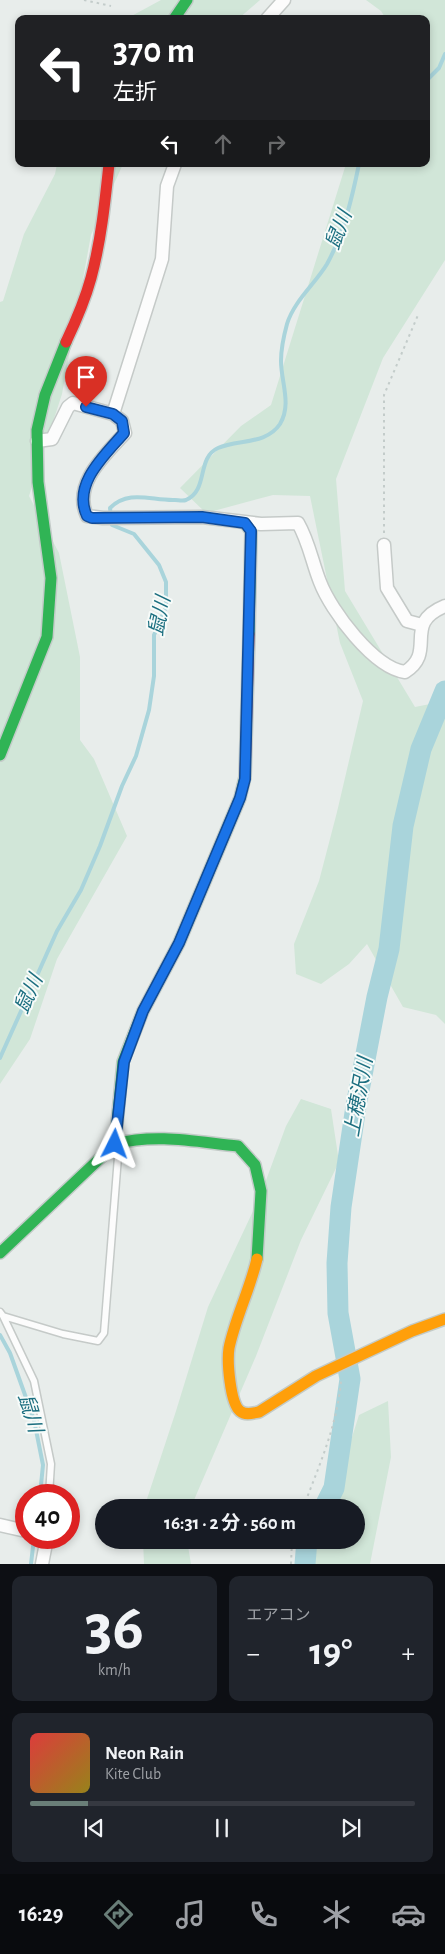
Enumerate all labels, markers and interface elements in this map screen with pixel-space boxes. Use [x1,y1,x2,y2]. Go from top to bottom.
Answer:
text: 370 m [113,34,195,69]
icon: left [30,35,95,100]
text: 左折 [113,81,157,103]
icon: left [156,130,184,158]
icon: ahead [209,130,237,158]
icon: right [262,130,290,158]
water label: 鼠川 [322,206,356,252]
pin [65,356,107,407]
icon: arrive [72,363,100,391]
water label: 鼠川 [145,592,174,638]
water label: 鼠川 [11,969,47,1016]
water label: 上穂沢川 [341,1054,376,1138]
position arrow [88,1117,140,1169]
water label: 鼠川 [15,1391,47,1437]
speed limit sign: 40 [15,1484,80,1549]
text: 16:31 · 2 分 · 560 m [164,1514,296,1533]
text: 36 [85,1596,144,1661]
text: エアコン [247,1607,311,1623]
text: 19° [309,1634,352,1672]
text: − [247,1640,260,1668]
text: + [402,1640,415,1668]
text: km/h [98,1662,131,1678]
text: Neon Rain [105,1744,184,1763]
text: Kite Club [105,1766,161,1782]
icon: previous [80,1814,108,1842]
icon: pause [208,1814,236,1842]
icon: next [337,1814,365,1842]
icon: directions [101,1897,136,1932]
icon: music [173,1897,208,1932]
icon: phone [246,1897,281,1932]
icon: climate [319,1897,354,1932]
icon: car [391,1897,426,1932]
text: 16:29 [19,1903,63,1925]

